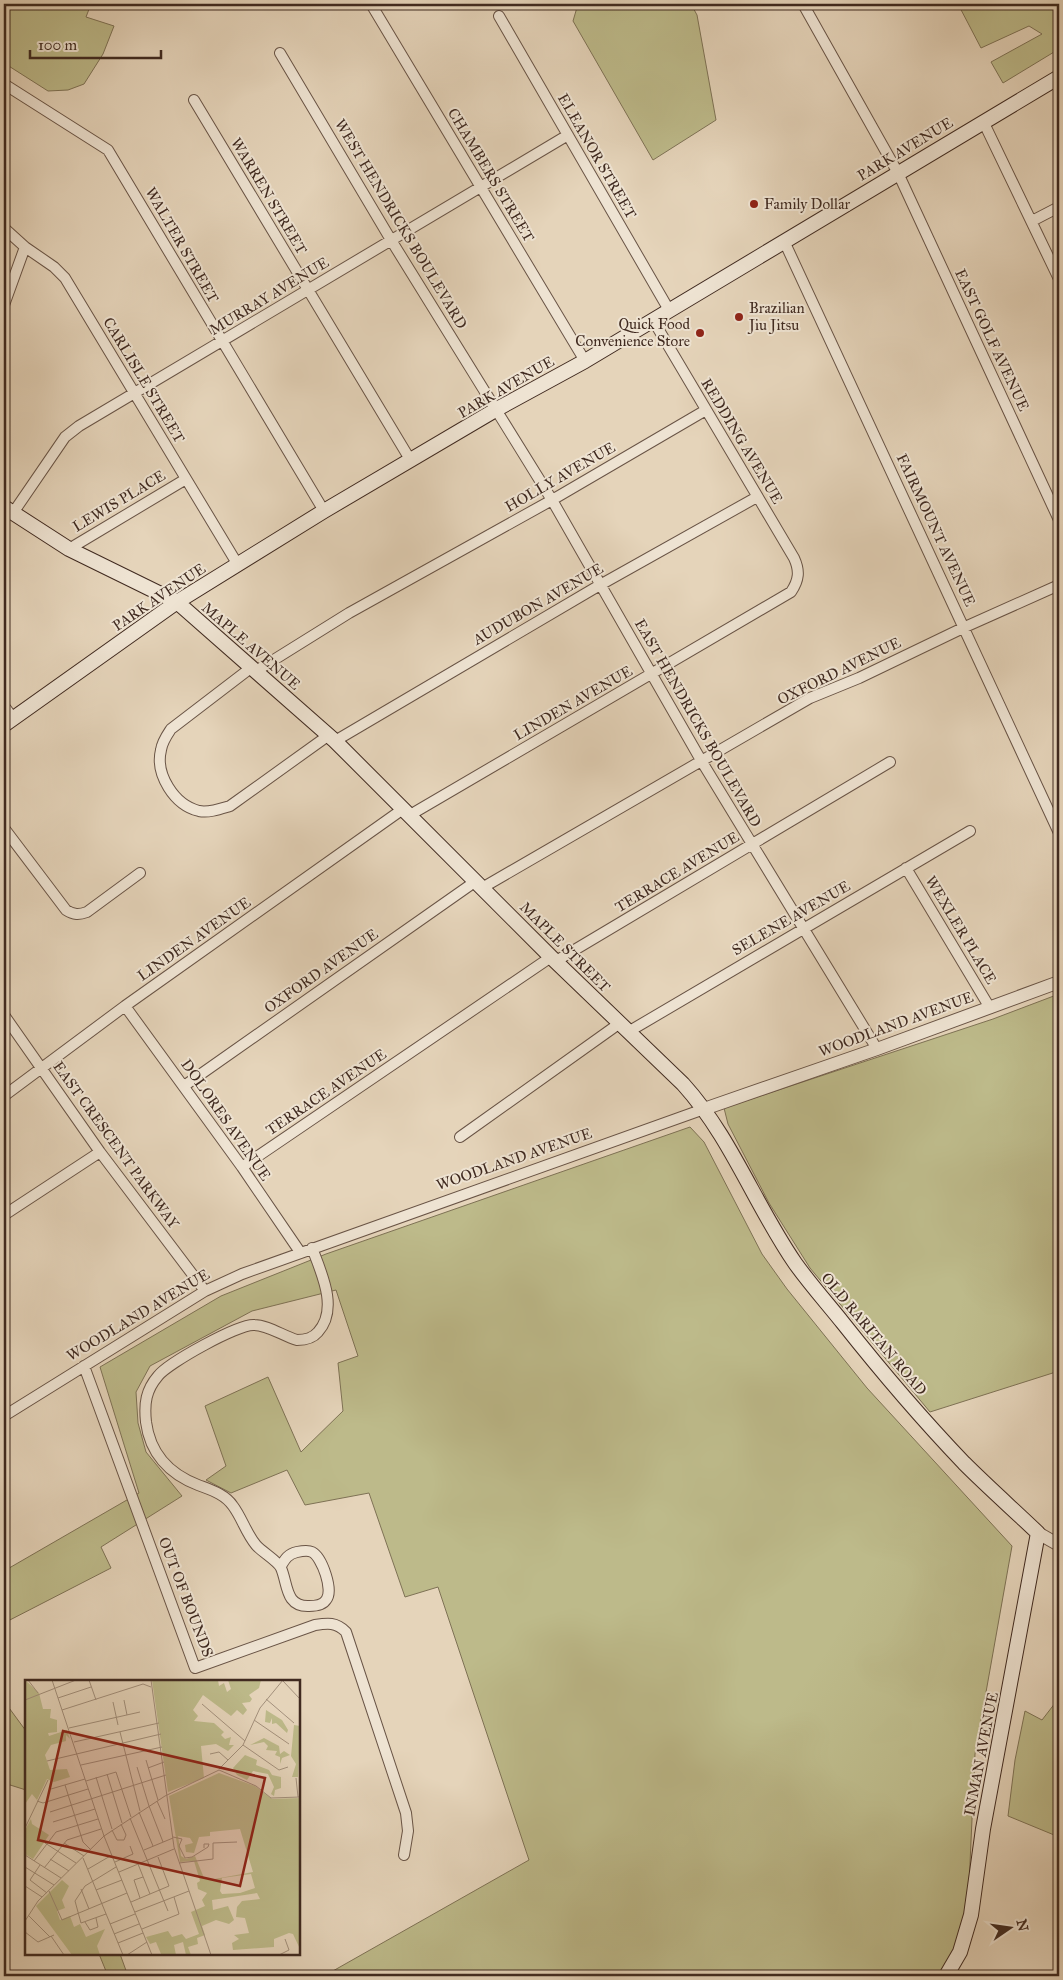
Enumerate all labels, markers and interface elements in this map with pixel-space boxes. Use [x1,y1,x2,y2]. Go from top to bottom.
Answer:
scale bar [30,28,161,60]
text: 100 m [38,36,78,54]
street label: ELEANOR STREET [554,90,640,222]
street label: CHAMBERS STREET [444,105,538,245]
street label: PARK AVENUE [854,113,956,185]
street label: WEST HENDRICKS BOULEVARD [331,116,471,332]
street label: WARREN STREET [227,134,311,258]
street label: WALTER STREET [142,184,222,306]
place label: Family Dollar [764,195,850,213]
marker: Family Dollar [748,198,760,210]
street label: MURRAY AVENUE [206,253,332,339]
street label: EAST GOLF AVENUE [951,266,1033,414]
place label: Brazilian Jiu Jitsu [747,299,805,335]
marker: Brazilian Jiu Jitsu [733,311,745,323]
street label: CARLISLE STREET [99,314,189,446]
place label: Quick Food Convenience Store [575,315,690,350]
marker: Quick Food Convenience Store [694,327,706,339]
street label: PARK AVENUE [455,352,558,422]
street label: REDDING AVENUE [697,375,787,507]
street label: HOLLY AVENUE [502,438,618,516]
street label: FAIRMOUNT AVENUE [893,451,979,609]
street label: LEWIS PLACE [69,466,169,536]
street label: PARK AVENUE [109,559,209,635]
street label: AUDUBON AVENUE [469,559,607,649]
street label: MAPLE AVENUE [198,598,304,694]
street label: EAST HENDRICKS BOULEVARD [631,616,765,830]
street label: OXFORD AVENUE [774,633,904,709]
street label: LINDEN AVENUE [510,662,636,744]
street label: TERRACE AVENUE [612,828,743,916]
street label: WEXLER PLACE [922,873,1001,988]
street label: SELENE AVENUE [729,877,853,959]
street label: LINDEN AVENUE [134,893,254,985]
street label: MAPLE STREET [516,898,614,996]
street label: OXFORD AVENUE [261,925,382,1017]
street label: WOODLAND AVENUE [816,988,976,1060]
street label: TERRACE AVENUE [262,1045,390,1139]
street label: DOLORES AVENUE [177,1056,275,1184]
street label: EAST CRESCENT PARKWAY [49,1058,183,1233]
street label: WOODLAND AVENUE [434,1124,594,1194]
street label: WOODLAND AVENUE [63,1265,213,1365]
street label: OLD RARITAN ROAD [817,1269,931,1399]
street label: OUT OF BOUNDS [155,1534,217,1660]
inset map [25,1680,300,1955]
street label: INMAN AVENUE [960,1690,1002,1818]
north arrow [986,1902,1036,1952]
text: N [1013,1917,1032,1933]

